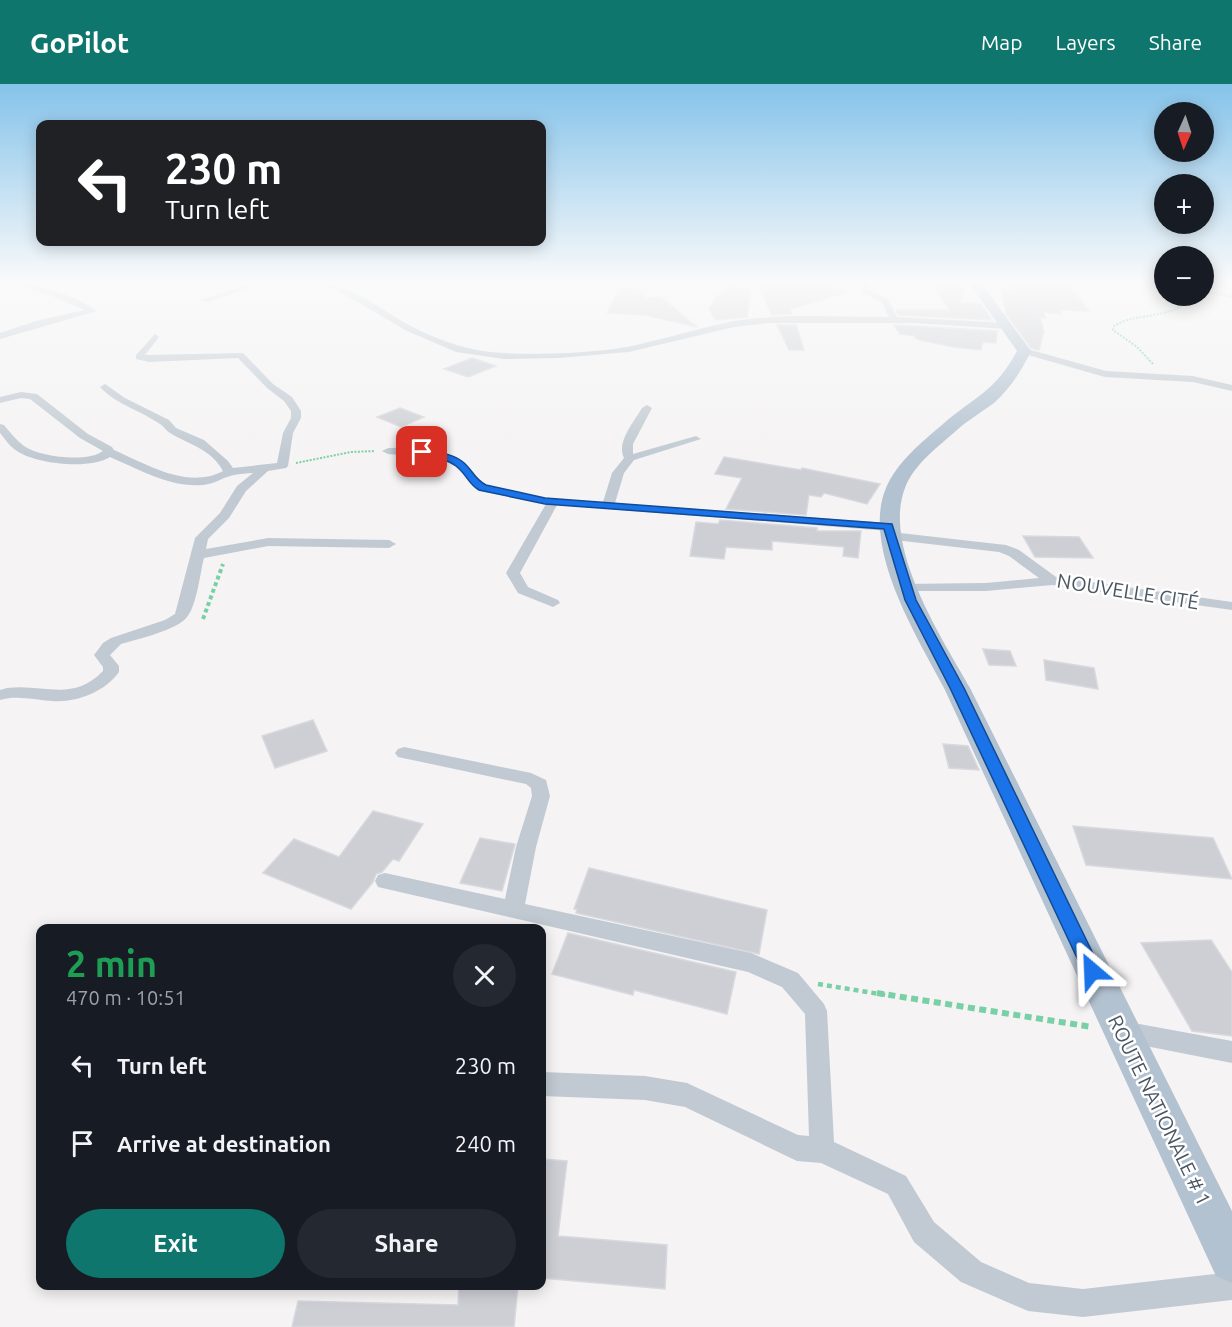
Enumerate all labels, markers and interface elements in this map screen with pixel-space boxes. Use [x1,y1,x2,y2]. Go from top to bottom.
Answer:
text: GoPilot [30,27,129,58]
text: Map [981,30,1022,54]
text: Layers [1055,30,1116,54]
text: Share [1149,30,1202,54]
north arrow [1154,102,1214,162]
map controls [1154,102,1214,306]
icon: left [66,144,144,222]
text: 230 m [165,145,282,192]
button: + [1154,174,1214,234]
text: Turn left [165,194,269,224]
button: − [1154,246,1214,306]
pin [396,426,447,477]
icon: arrive [405,435,438,468]
street label: NOUVELLE CITÉ [1055,568,1201,614]
position arrow [1060,939,1124,1003]
text: 2 min [66,943,157,984]
button: close [453,944,516,1007]
text: 470 m · 10:51 [66,986,186,1009]
street label: ROUTE NATIONALE # 1 [1104,1011,1216,1209]
icon: left [66,1049,99,1082]
text: Turn left [117,1053,207,1078]
text: 230 m [455,1053,516,1078]
icon: arrive [66,1127,99,1160]
text: Arrive at destination [117,1131,331,1156]
text: 240 m [455,1131,516,1156]
button: Exit [66,1209,285,1278]
button: Share [297,1209,516,1278]

